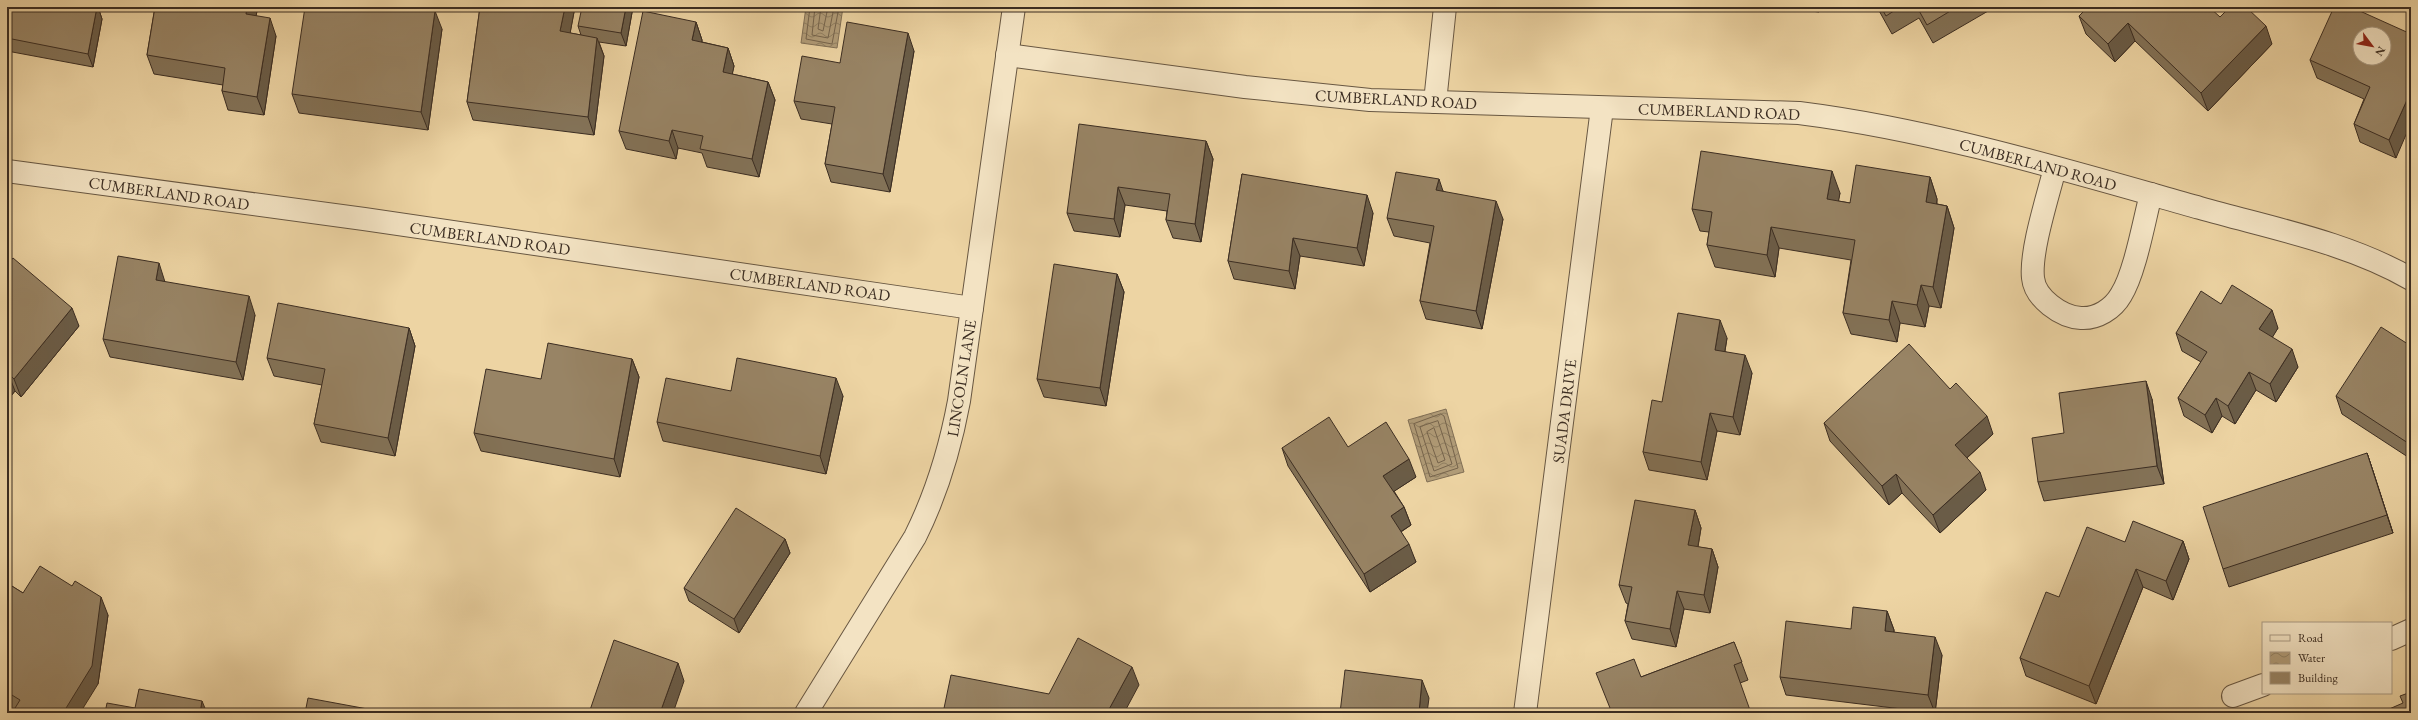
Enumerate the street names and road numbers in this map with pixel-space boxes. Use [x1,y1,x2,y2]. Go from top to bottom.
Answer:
street label: CUMBERLAND ROAD [1315,85,1477,114]
street label: CUMBERLAND ROAD [1638,98,1800,125]
street label: CUMBERLAND ROAD [1957,133,2119,196]
street label: CUMBERLAND ROAD [87,172,251,215]
street label: CUMBERLAND ROAD [408,217,572,260]
street label: CUMBERLAND ROAD [728,263,892,306]
street label: LINCOLN LANE [942,318,981,438]
street label: SUADA DRIVE [1548,358,1581,464]

